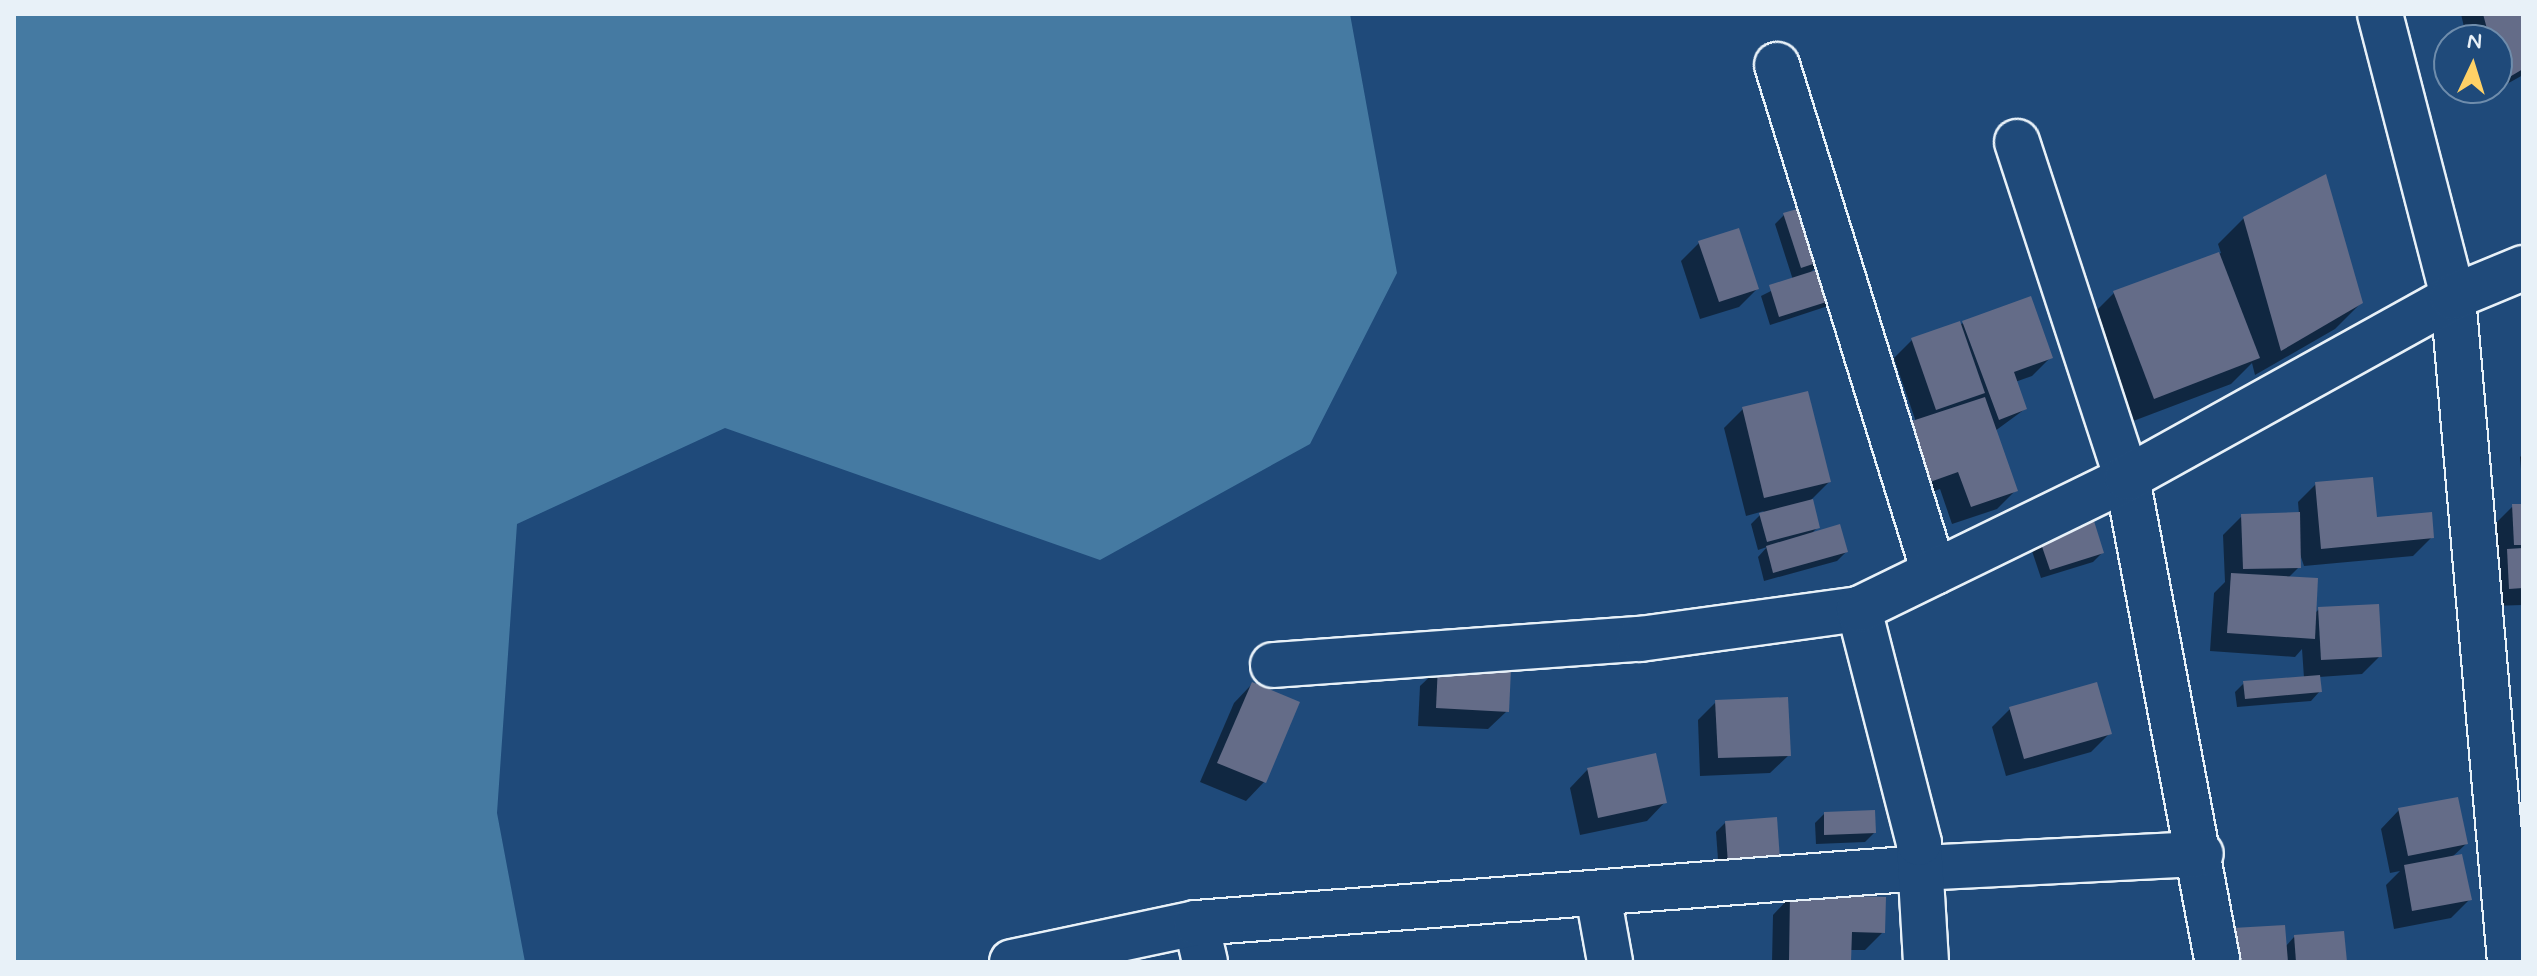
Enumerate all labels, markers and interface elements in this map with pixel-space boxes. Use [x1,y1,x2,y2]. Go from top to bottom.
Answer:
north arrow [2433,24,2513,104]
text: N [2466,28,2483,57]

